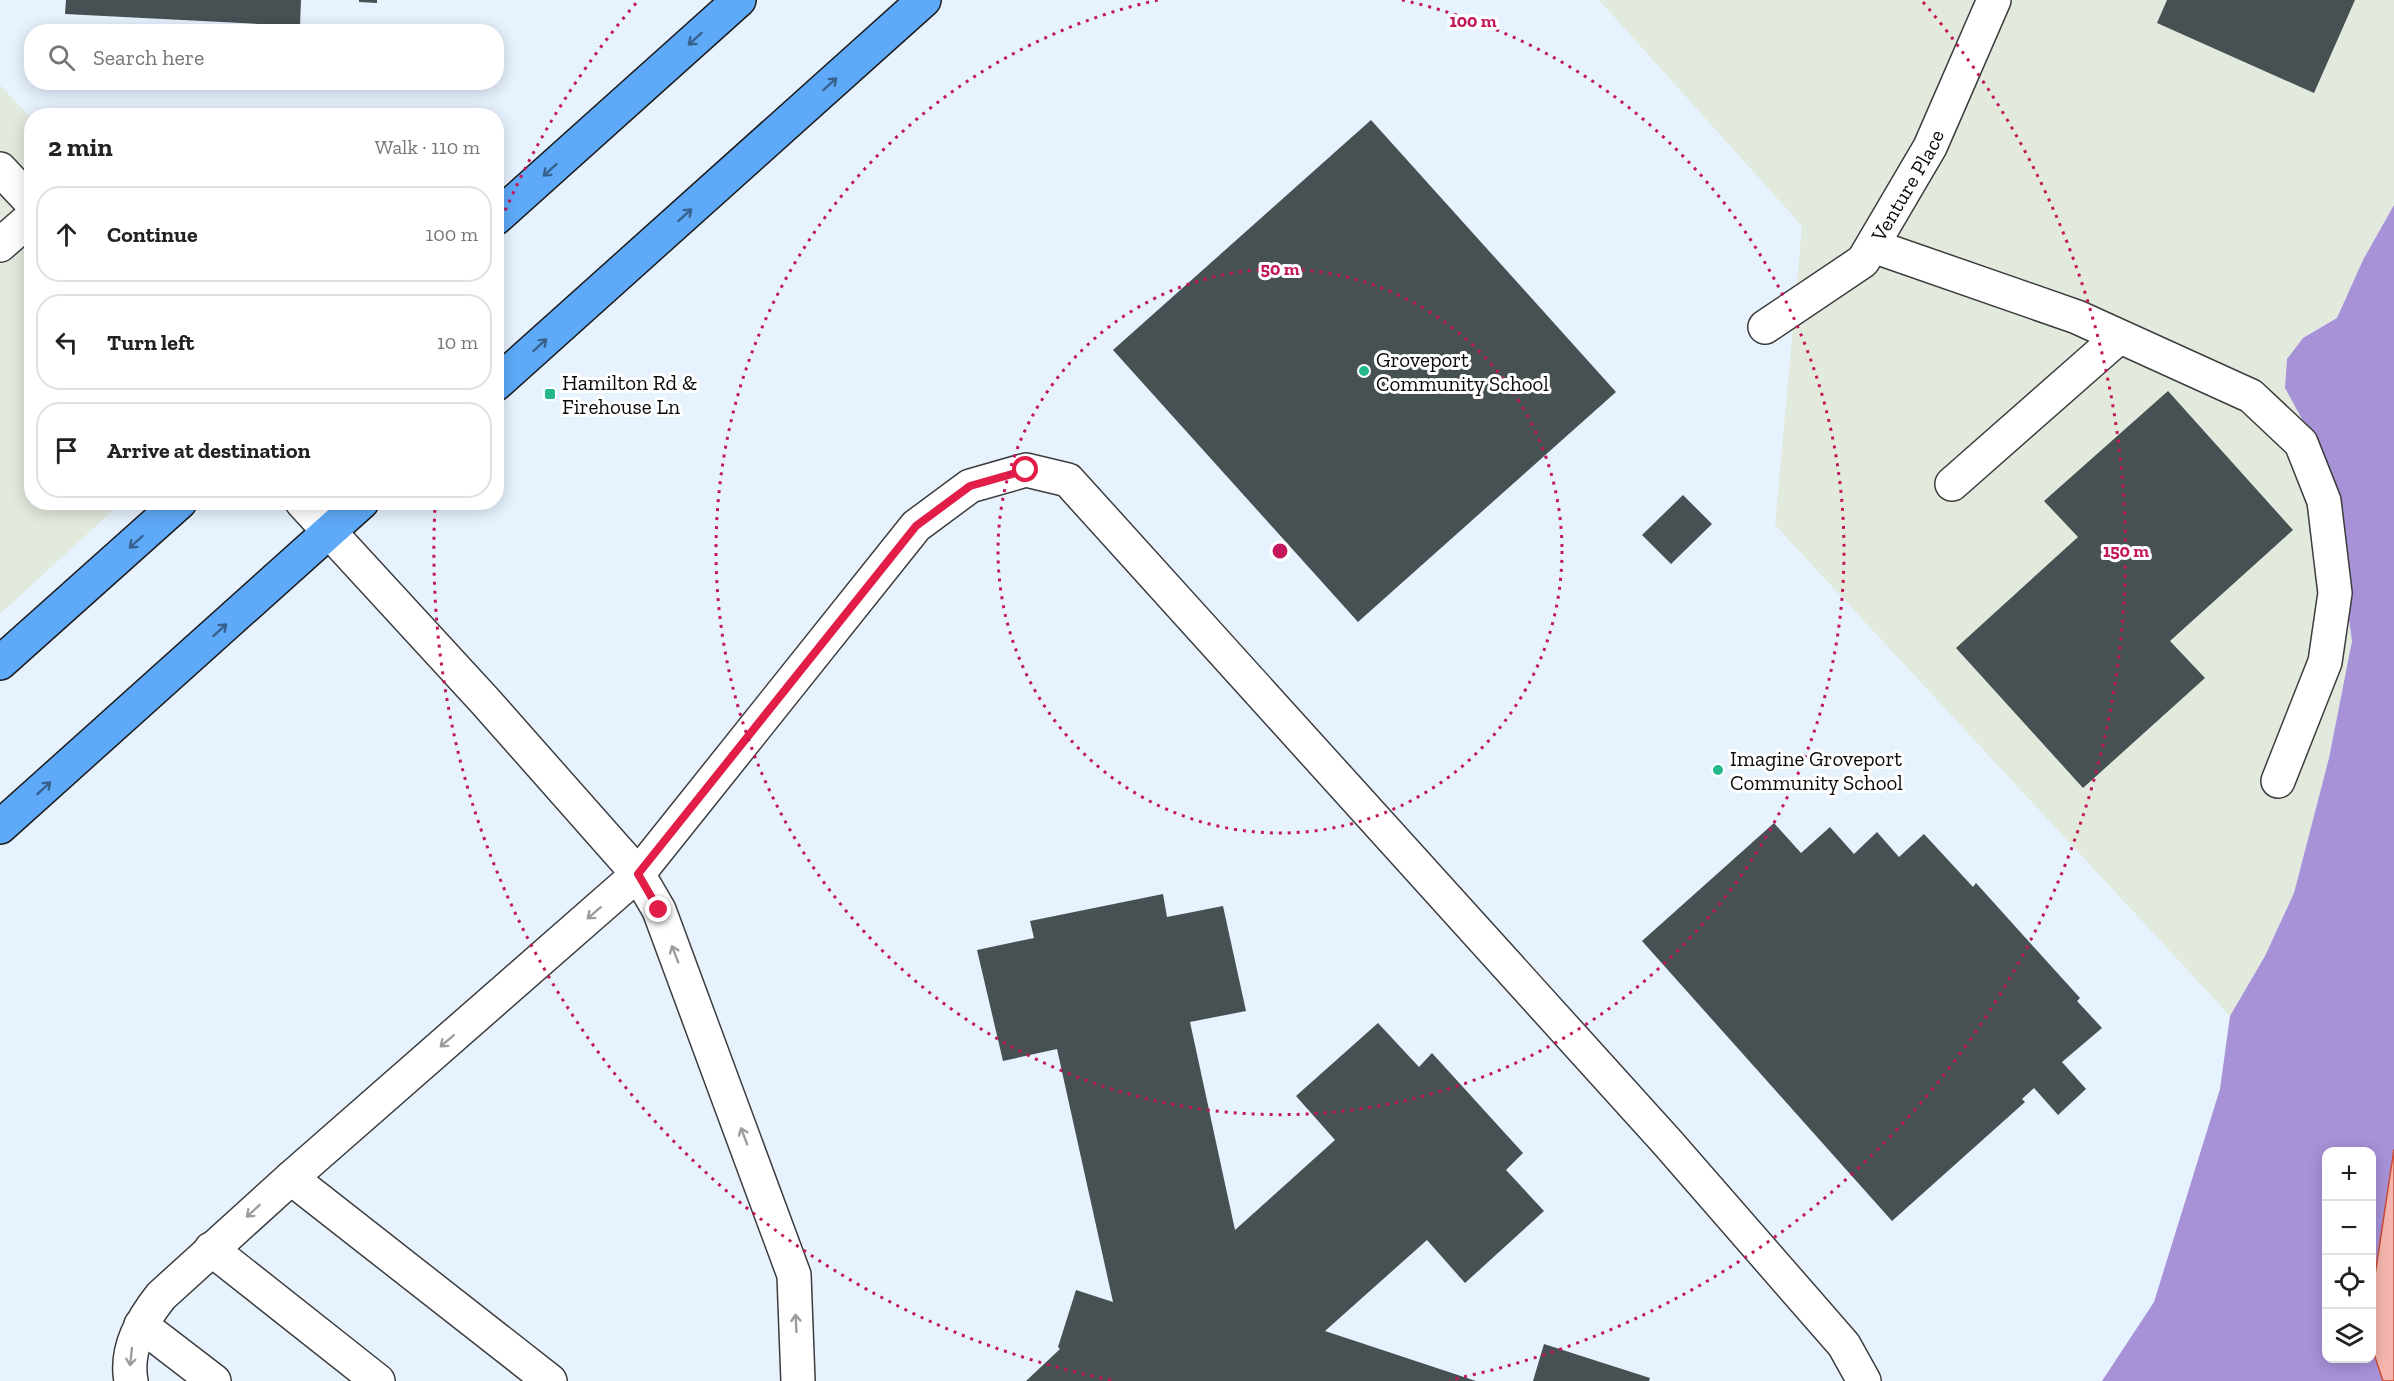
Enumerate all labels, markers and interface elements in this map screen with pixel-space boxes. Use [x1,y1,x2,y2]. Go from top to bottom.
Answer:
text: 100 m [1449,10,1497,32]
search box [24,24,504,90]
one-way arrow [688,32,703,46]
icon: search [45,41,78,74]
text: Search here [93,44,204,71]
one-way arrow [822,77,837,91]
street label: Venture Place [1865,125,1949,246]
text: 2 min [48,131,113,163]
text: Walk · 110 m [375,135,480,159]
one-way arrow [543,163,558,177]
one-way arrow [677,208,692,222]
icon: ahead [50,218,83,251]
text: Continue [107,221,198,248]
text: 100 m [425,222,478,246]
text: 50 m [1261,258,1300,280]
icon: left [50,326,83,359]
text: Turn left [107,329,194,356]
text: 10 m [437,330,478,354]
one-way arrow [532,338,547,352]
place label: Groveport Community School [1376,347,1549,396]
marker: Groveport Community School [1357,364,1371,378]
place label: Hamilton Rd & Firehouse Ln [562,370,697,419]
marker: Hamilton Rd & Firehouse Ln [543,387,557,401]
icon: arrive [50,434,83,467]
text: Arrive at destination [107,437,310,464]
route start [1012,456,1038,482]
one-way arrow [129,535,144,549]
text: 150 m [2103,540,2149,562]
centre of rings [1270,541,1290,561]
one-way arrow [212,623,227,637]
place label: Imagine Groveport Community School [1730,746,1903,795]
marker: Imagine Groveport Community School [1711,763,1725,777]
one-way arrow [36,781,51,795]
route end [645,896,671,922]
one-way arrow [587,906,602,920]
one-way arrow [669,945,680,964]
one-way arrow [440,1034,455,1048]
one-way arrow [738,1127,749,1146]
map controls [2322,1147,2376,1363]
button: + [2322,1147,2376,1201]
button: − [2322,1201,2376,1255]
one-way arrow [246,1204,261,1218]
button: locate [2322,1255,2376,1309]
button: layers [2322,1309,2376,1363]
one-way arrow [790,1313,801,1333]
one-way arrow [125,1347,136,1367]

